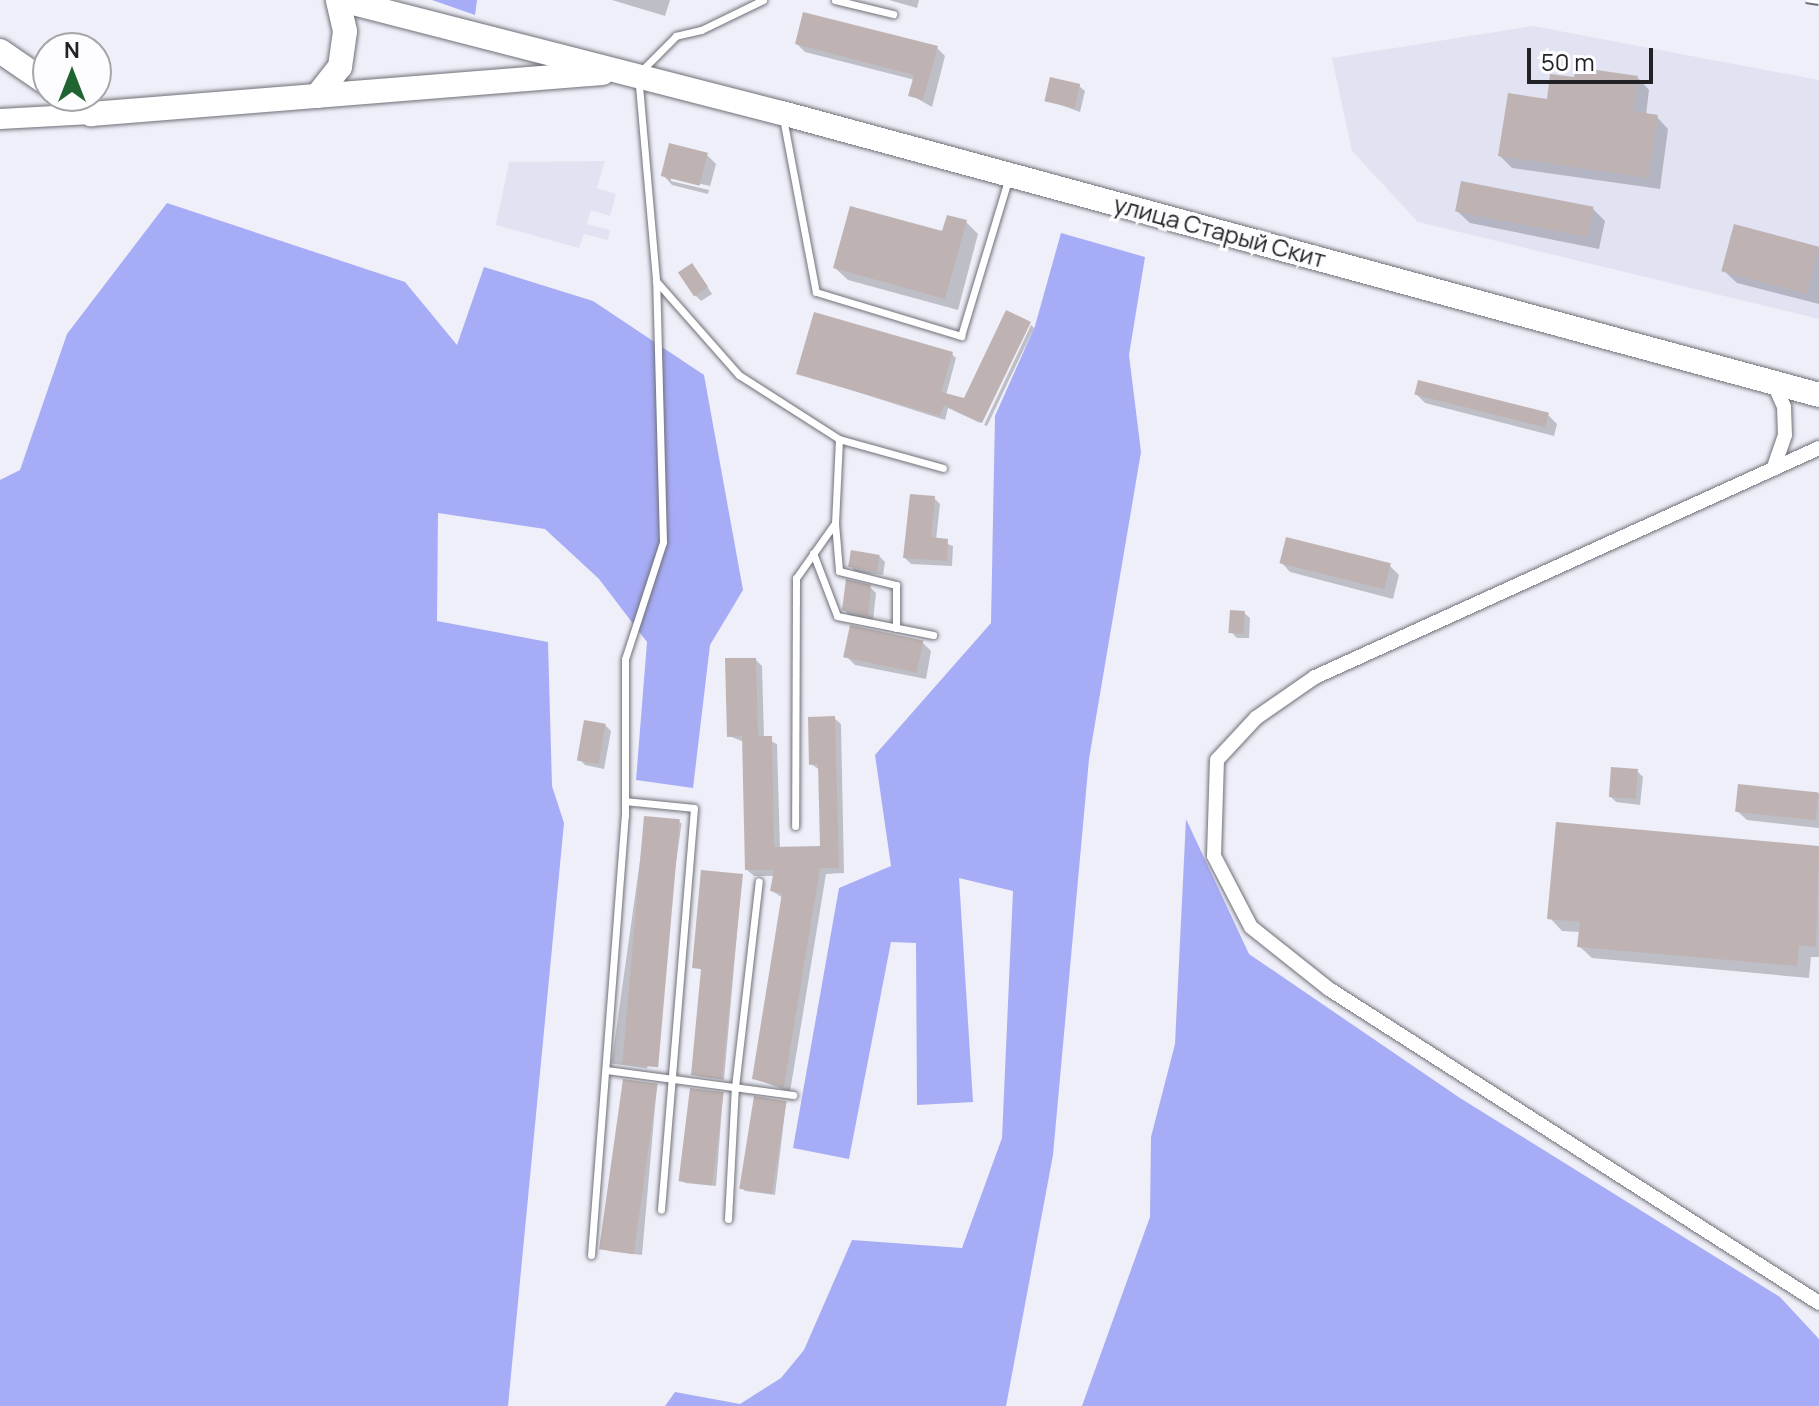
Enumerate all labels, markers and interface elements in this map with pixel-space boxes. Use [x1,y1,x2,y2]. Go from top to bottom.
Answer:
north arrow [32,32,112,112]
scale bar [1531,32,1657,82]
text: N [64,35,80,65]
text: 50 m [1541,45,1595,78]
street label: улица Старый Скит [1111,189,1329,273]

